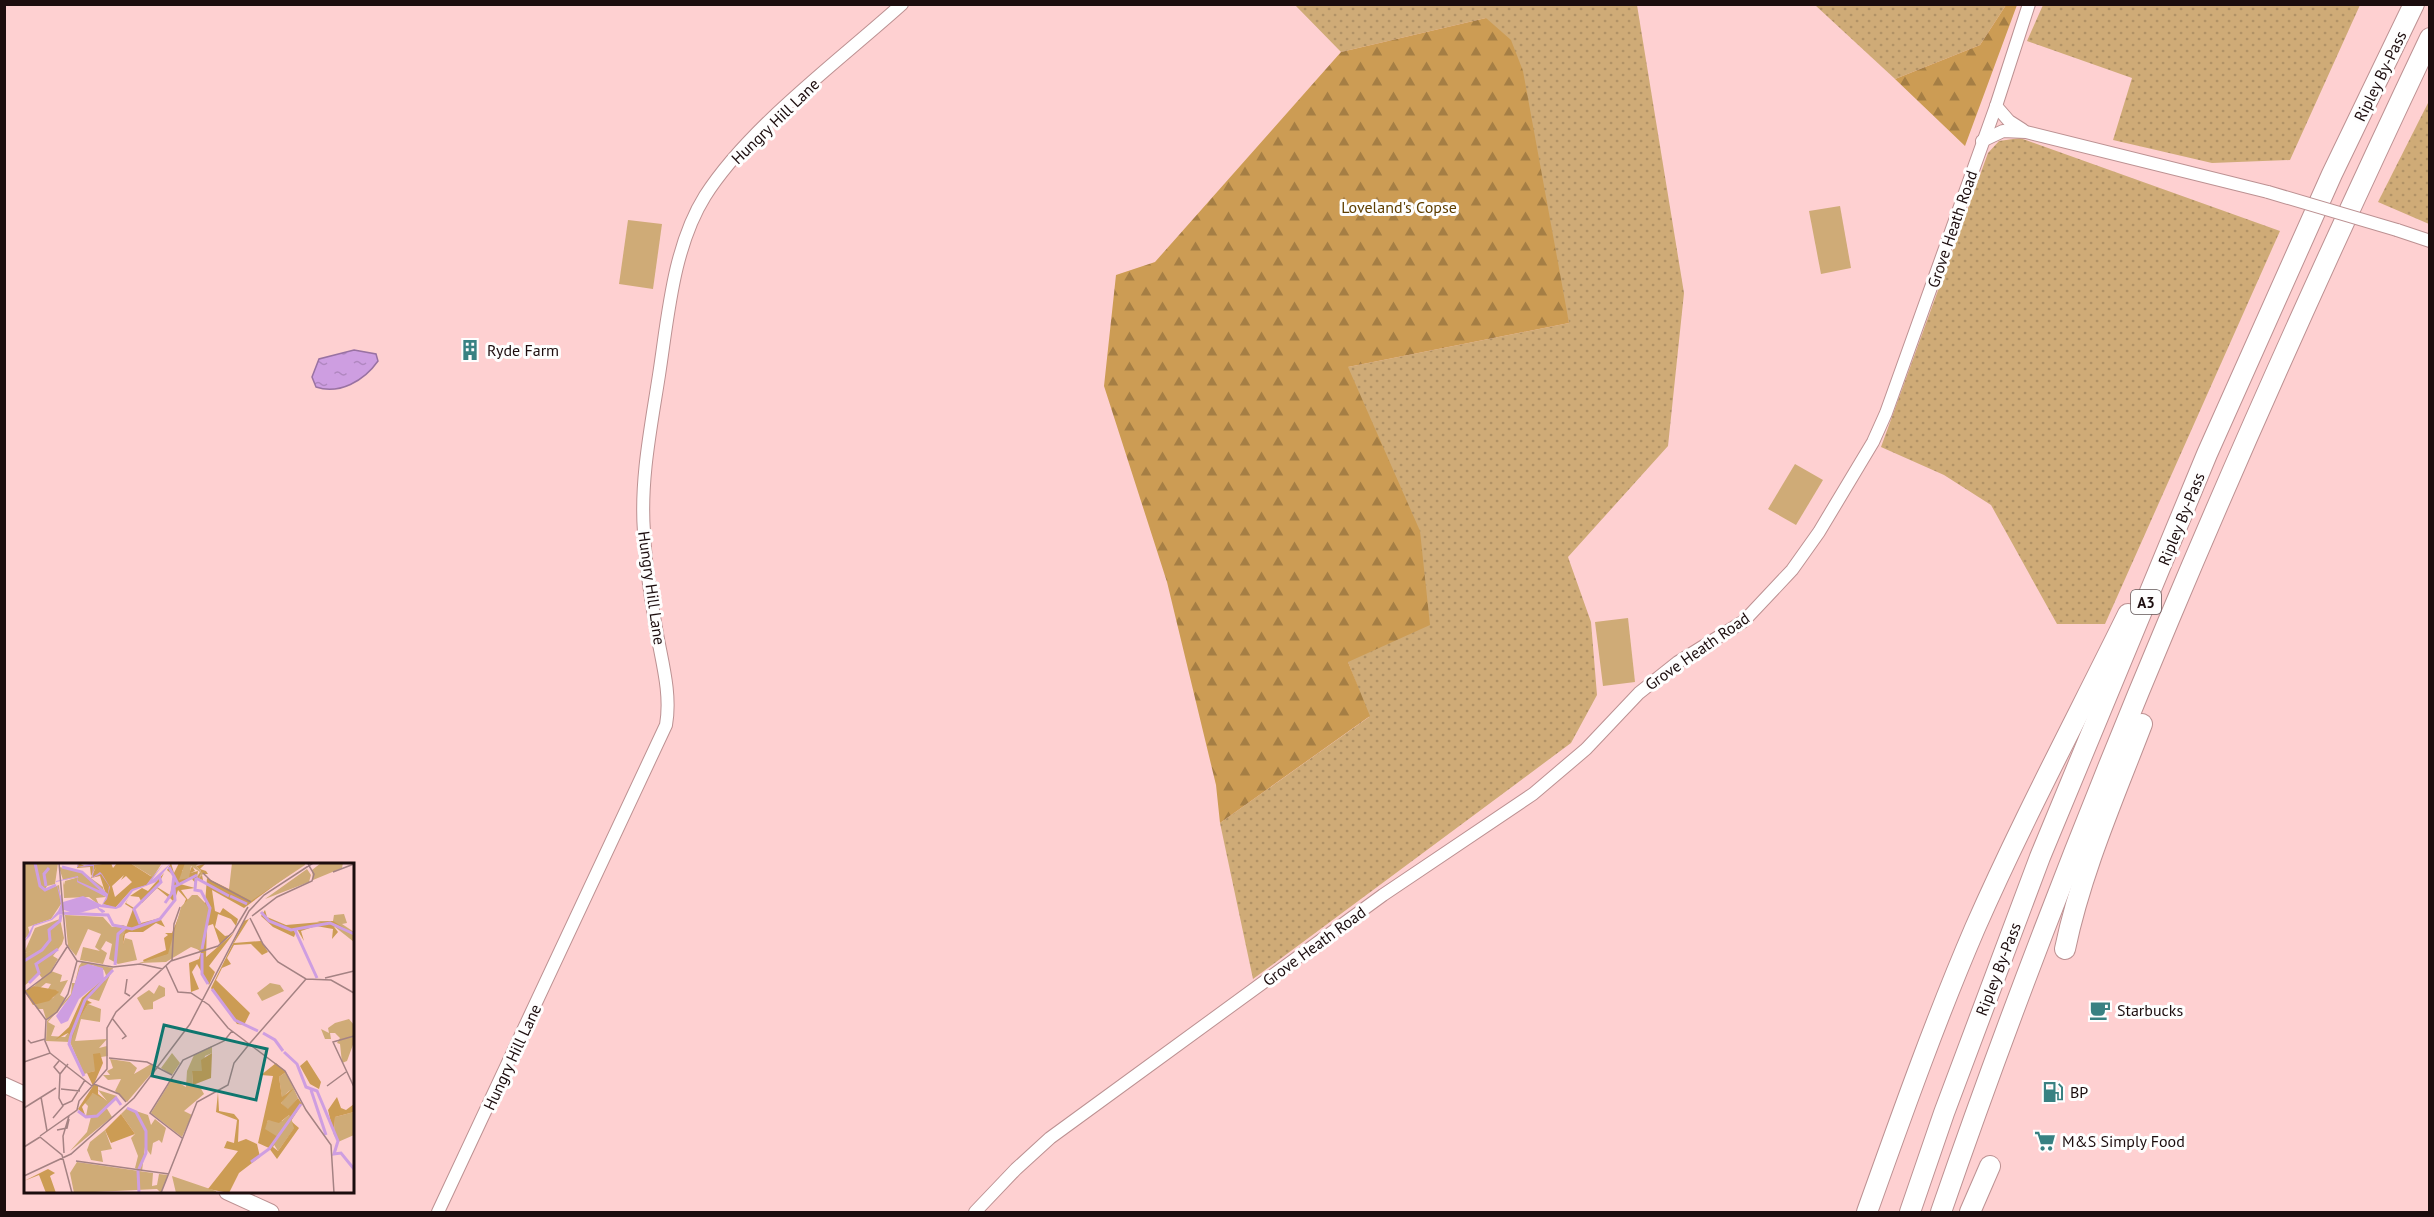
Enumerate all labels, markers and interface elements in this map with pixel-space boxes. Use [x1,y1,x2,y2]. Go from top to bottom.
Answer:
street label: Ripley By-Pass [2349,27,2411,125]
street label: Hungry Hill Lane [727,74,823,168]
street label: Grove Heath Road [1923,168,1981,290]
park label: Loveland's Copse [1341,197,1457,217]
building icon: Ryde Farm [458,338,482,362]
place label: Ryde Farm [487,340,559,360]
street label: Ripley By-Pass [2153,469,2209,568]
street label: Hungry Hill Lane [634,530,670,646]
road number: A3 [2131,590,2161,614]
street label: Grove Heath Road [1641,608,1753,694]
inset map [24,863,354,1193]
street label: Grove Heath Road [1258,902,1370,990]
street label: Ripley By-Pass [1971,919,2025,1019]
cafe icon: Starbucks [2088,998,2112,1022]
place label: Starbucks [2117,1000,2183,1020]
street label: Hungry Hill Lane [479,1001,545,1113]
fuel station icon: BP [2041,1080,2065,1104]
place label: BP [2070,1082,2088,1102]
supermarket icon: M&S Simply Food [2033,1129,2057,1153]
place label: M&S Simply Food [2062,1131,2185,1151]

